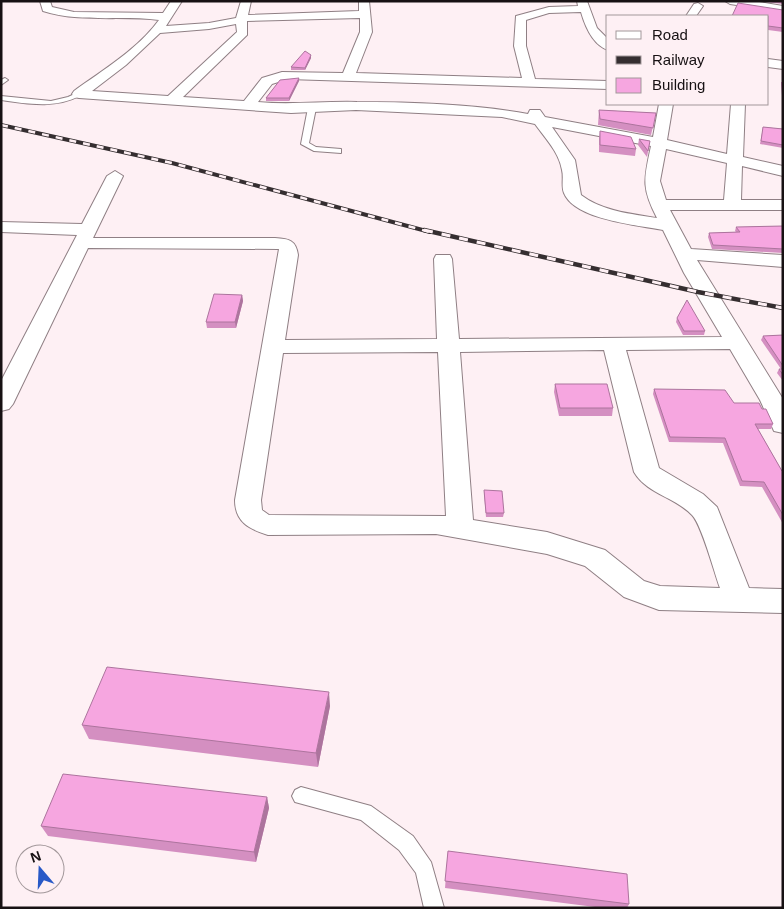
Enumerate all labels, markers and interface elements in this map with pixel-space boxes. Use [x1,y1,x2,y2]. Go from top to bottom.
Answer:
legend [606,15,769,105]
text: Road [652,26,688,43]
text: Railway [652,51,705,68]
text: Building [652,76,705,93]
north arrow [15,844,65,894]
text: N [28,847,43,866]

